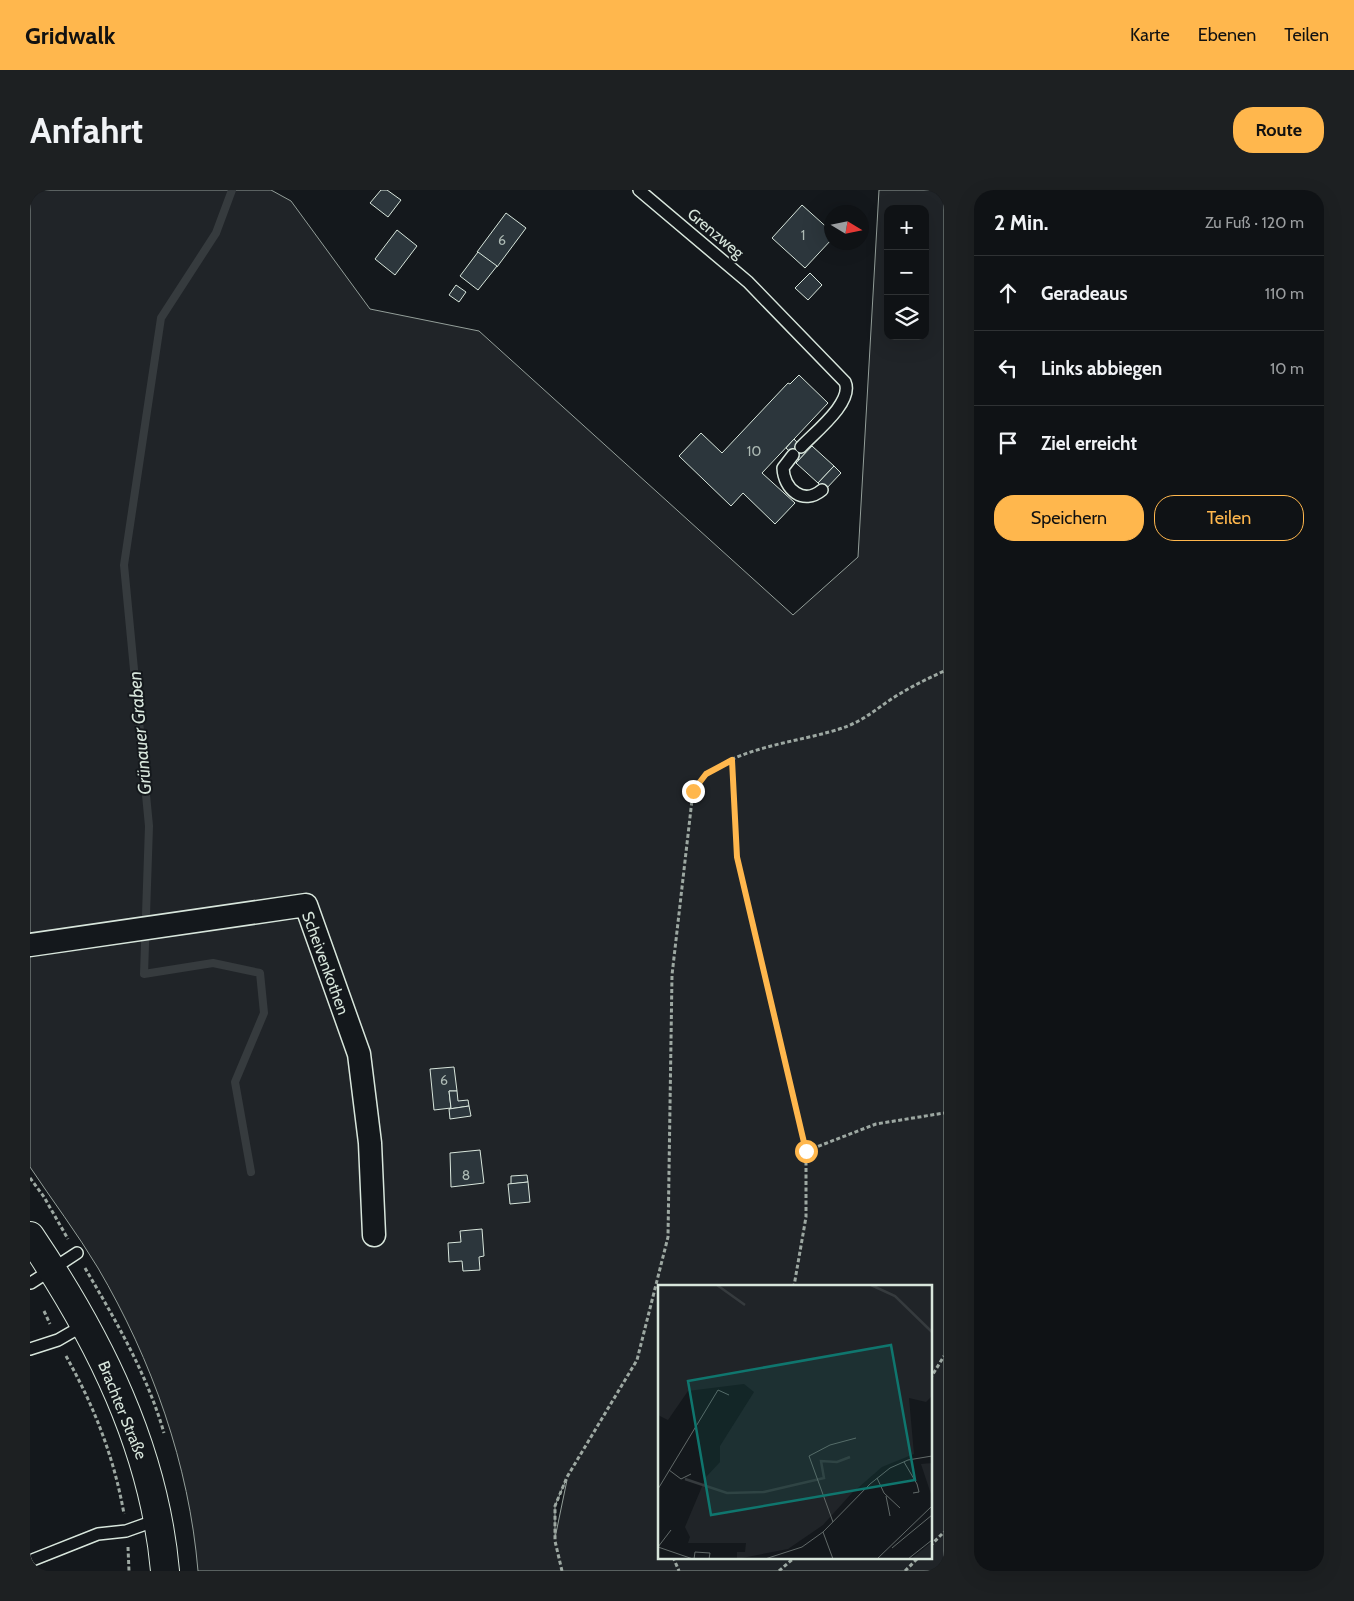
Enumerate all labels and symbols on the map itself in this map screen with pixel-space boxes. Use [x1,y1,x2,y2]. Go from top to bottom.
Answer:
street label: Grenzweg [684,204,749,263]
north arrow [824,205,869,250]
house number: 1 [801,226,805,244]
house number: 6 [498,231,506,249]
house number: 10 [747,442,761,460]
water label: Grünauer Graben [124,670,156,796]
route end [682,780,705,803]
street label: Scheivenkothen [298,909,353,1017]
house number: 6 [440,1071,448,1089]
route start [795,1140,818,1163]
house number: 8 [462,1166,470,1184]
inset map [658,1285,932,1558]
street label: Brachter Straße [94,1358,151,1462]

